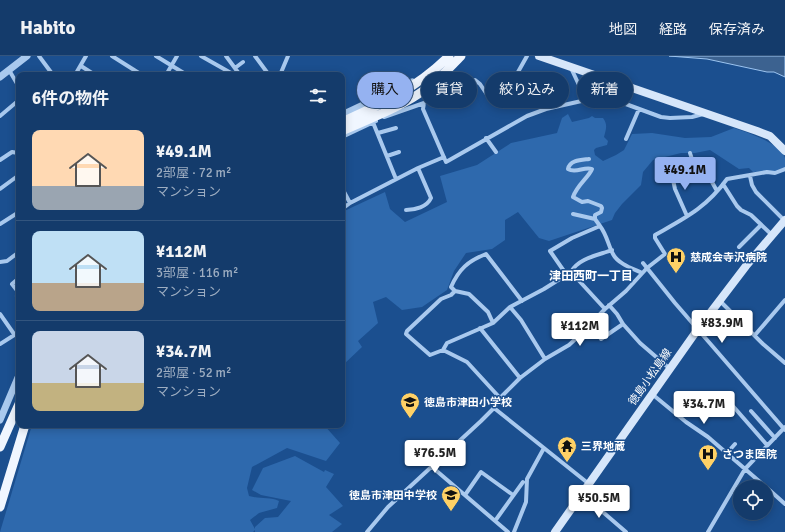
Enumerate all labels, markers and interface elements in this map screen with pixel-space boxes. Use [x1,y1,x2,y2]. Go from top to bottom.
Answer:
text: Habito [20,16,75,40]
text: 地図 [609,21,637,38]
text: 経路 [659,21,687,38]
text: 保存済み [709,21,765,38]
chip: 購入 [357,72,413,108]
chip: 賃貸 [421,72,477,108]
chip: 絞り込み [485,72,569,108]
chip: 新着 [577,72,633,108]
icon: filters [307,85,329,107]
text: 6件の物件 [32,88,109,109]
text: ¥49.1M [156,141,212,162]
icon: home [64,146,112,194]
pin: ¥49.1M [652,157,718,191]
text: ¥49.1M [664,162,706,178]
text: 2部屋 · 72 m² [156,165,231,181]
text: マンション [156,184,221,200]
text: ¥112M [156,241,207,262]
hospital icon: 慈成会寺沢病院 [665,246,687,274]
icon: home [64,247,112,295]
place label: 慈成会寺沢病院 [690,251,767,264]
text: 3部屋 · 116 m² [156,265,238,281]
district label: 津田西町一丁目 [549,269,633,284]
text: マンション [156,284,221,300]
pin: ¥83.9M [689,310,755,344]
pin: ¥112M [552,313,608,347]
text: ¥83.9M [701,315,743,331]
text: ¥112M [561,318,599,334]
text: ¥34.7M [156,341,212,362]
street label: 徳島小松島線 [626,346,674,408]
icon: home [64,347,112,395]
text: 2部屋 · 52 m² [156,365,231,381]
text: マンション [156,384,221,400]
school or university icon: 徳島市津田小学校 [399,391,421,419]
pin: ¥34.7M [671,391,737,425]
place label: 徳島市津田小学校 [424,396,512,409]
text: ¥34.7M [683,396,725,412]
temple icon: 三界地蔵 [556,435,578,463]
pin: ¥76.5M [402,440,468,474]
place label: 三界地蔵 [581,440,625,453]
hospital icon: さつま医院 [697,443,719,471]
text: ¥76.5M [414,445,456,461]
place label: さつま医院 [722,448,777,461]
map controls [733,480,773,520]
button: locate [733,480,773,520]
school or university icon: 徳島市津田中学校 [440,484,462,512]
pin: ¥50.5M [566,485,632,519]
place label: 徳島市津田中学校 [349,489,437,502]
text: ¥50.5M [578,490,620,506]

